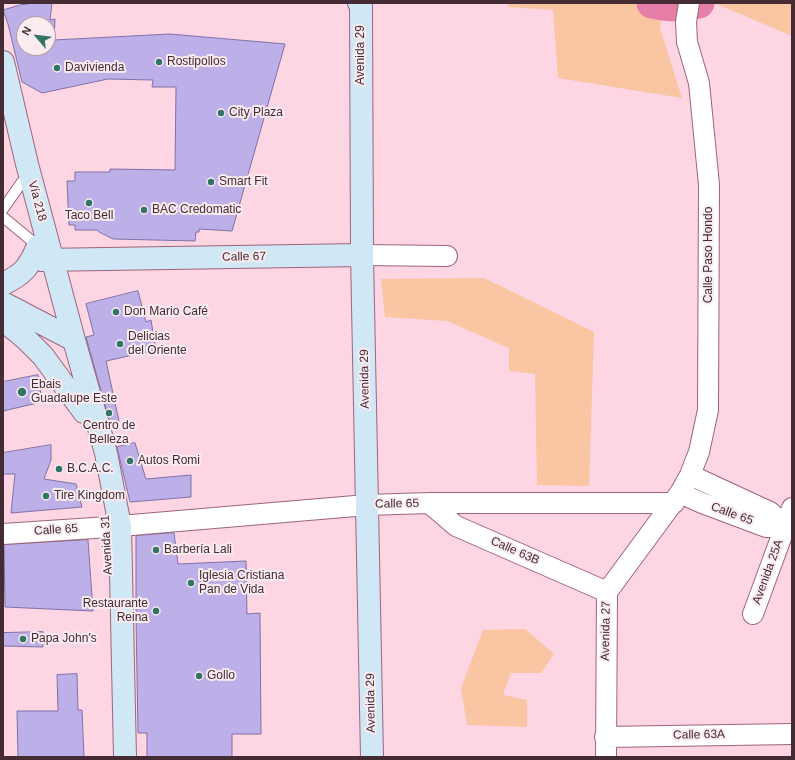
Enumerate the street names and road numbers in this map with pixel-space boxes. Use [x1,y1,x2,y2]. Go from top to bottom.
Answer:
street label: Avenida 29 [354,25,368,85]
street label: Vía 218 [25,179,49,223]
street label: Calle Paso Hondo [702,207,716,303]
street label: Calle 67 [222,249,266,265]
street label: Avenida 29 [357,349,373,409]
street label: Calle 65 [375,496,419,512]
street label: Calle 65 [709,500,755,528]
street label: Avenida 31 [98,515,116,575]
street label: Calle 65 [34,521,78,539]
street label: Calle 63B [488,534,542,568]
street label: Avenida 25A [750,538,786,606]
street label: Avenida 27 [598,601,614,661]
street label: Avenida 29 [363,673,379,733]
street label: Calle 63A [673,727,725,743]

